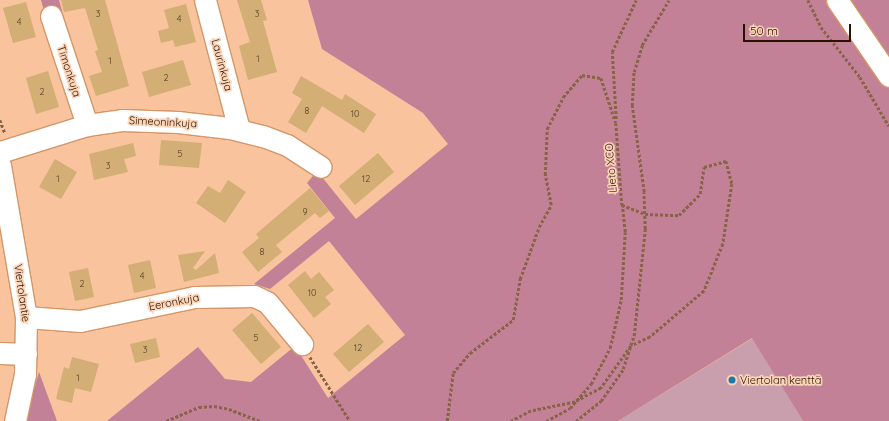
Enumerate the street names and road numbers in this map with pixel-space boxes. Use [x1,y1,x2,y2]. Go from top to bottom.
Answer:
street label: Laurinkuja [209,38,235,92]
street label: Timonkuja [54,43,84,99]
street label: Simeoninkuja [129,114,197,130]
street label: Lieto XCO [602,143,620,193]
street label: Viertolantie [11,263,33,323]
street label: Eeronkuja [148,291,200,313]

